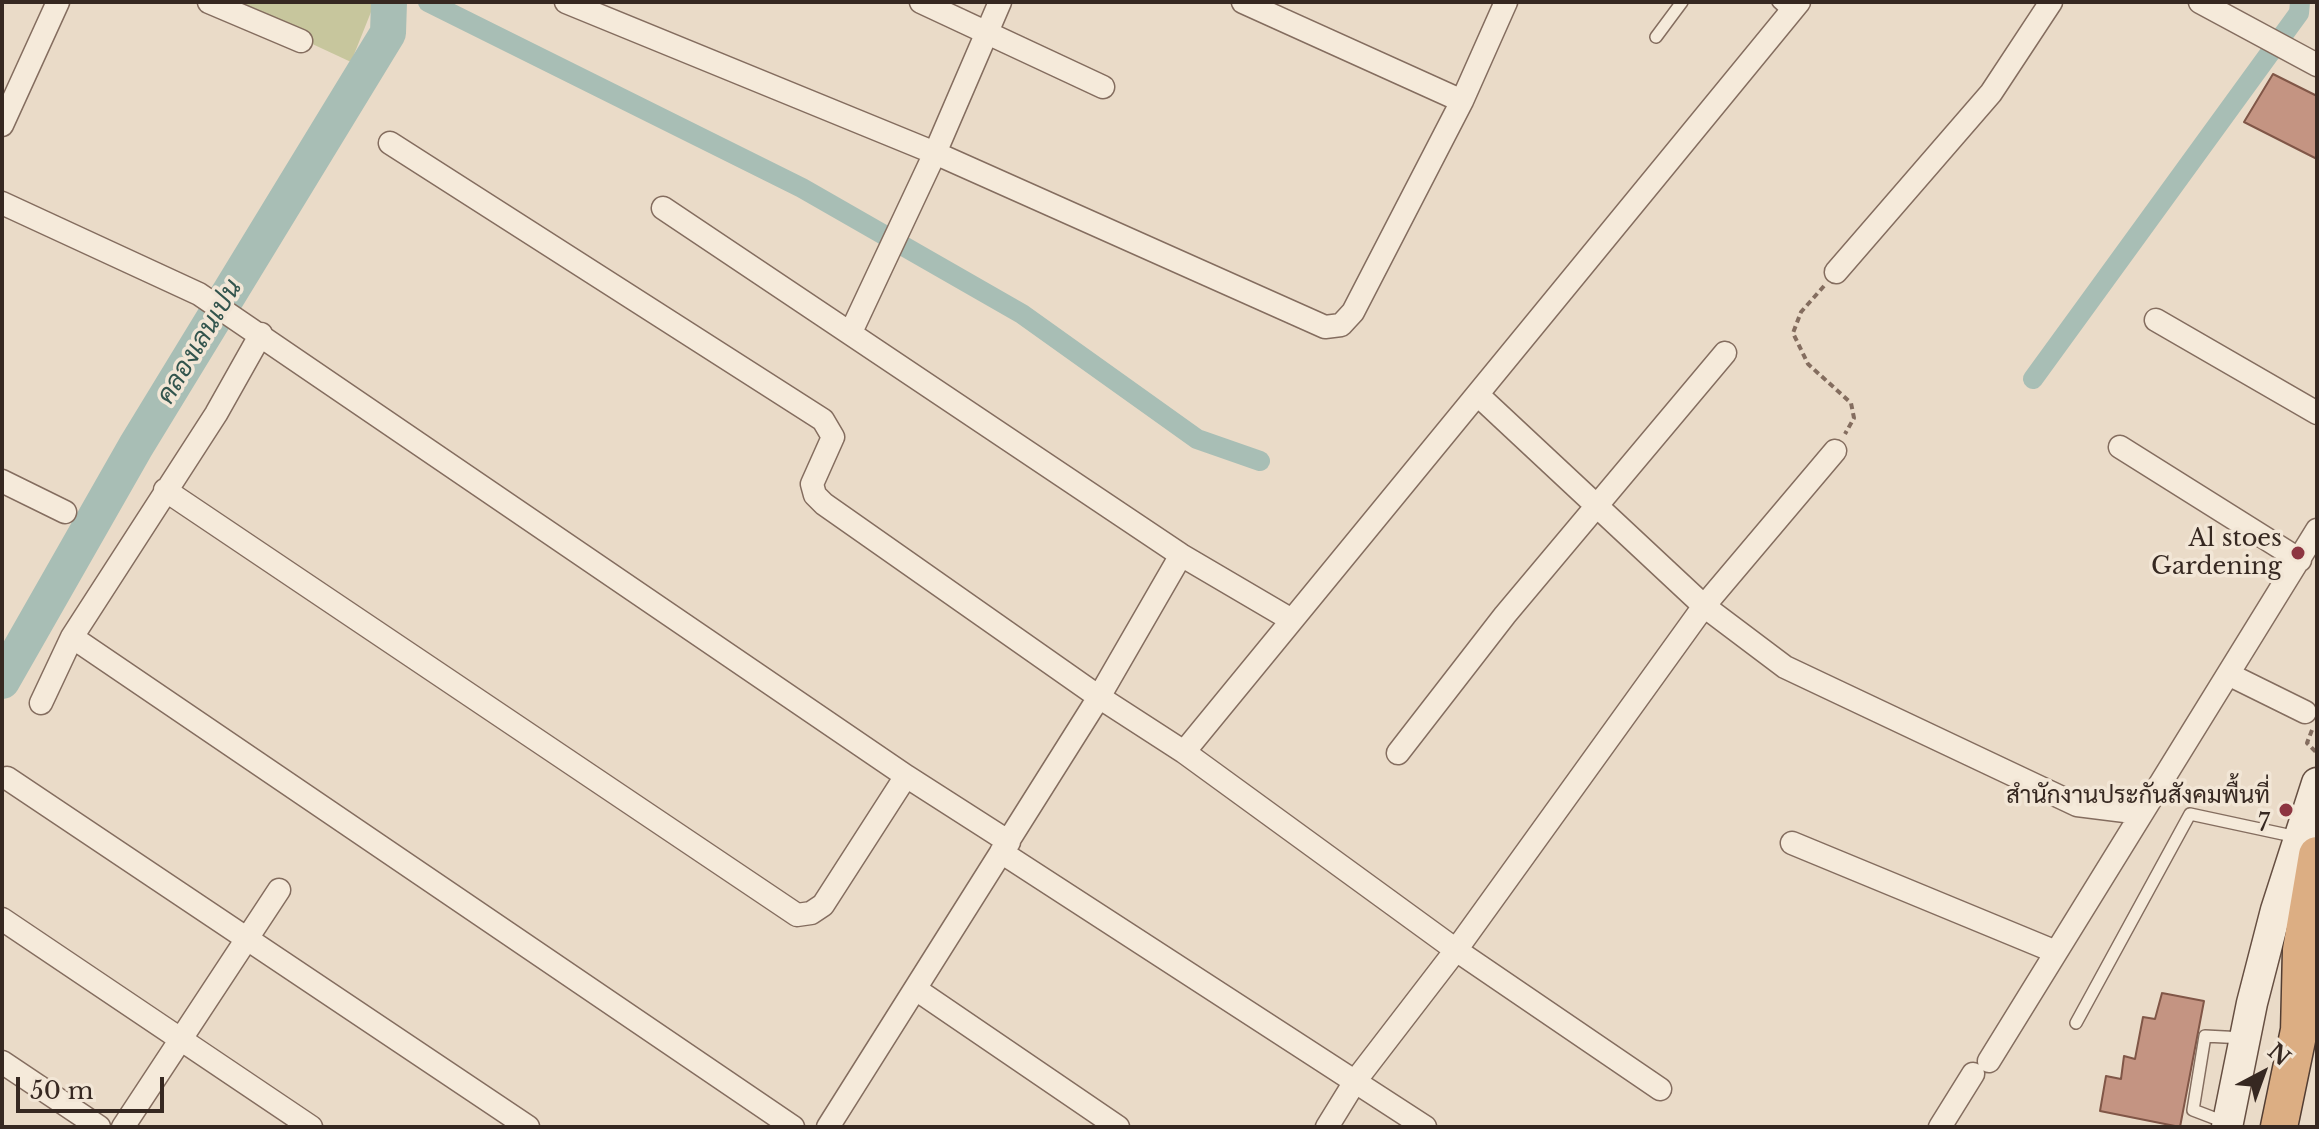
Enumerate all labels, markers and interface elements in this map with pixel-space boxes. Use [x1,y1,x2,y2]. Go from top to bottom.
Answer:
water label: คลองเลนเปน [151,274,249,410]
place label: Al stoes Gardening [2151,525,2282,581]
marker: Al stoes Gardening [2289,544,2307,562]
place label: สำนักงานประกันสังคมพื้นที่ 7 [2006,782,2270,838]
marker: สำนักงานประกันสังคมพื้นที่ 7 [2277,801,2295,819]
north arrow [2223,1033,2303,1113]
text: N [2262,1038,2296,1071]
scale bar [20,1061,168,1111]
text: 50 m [30,1076,93,1105]

